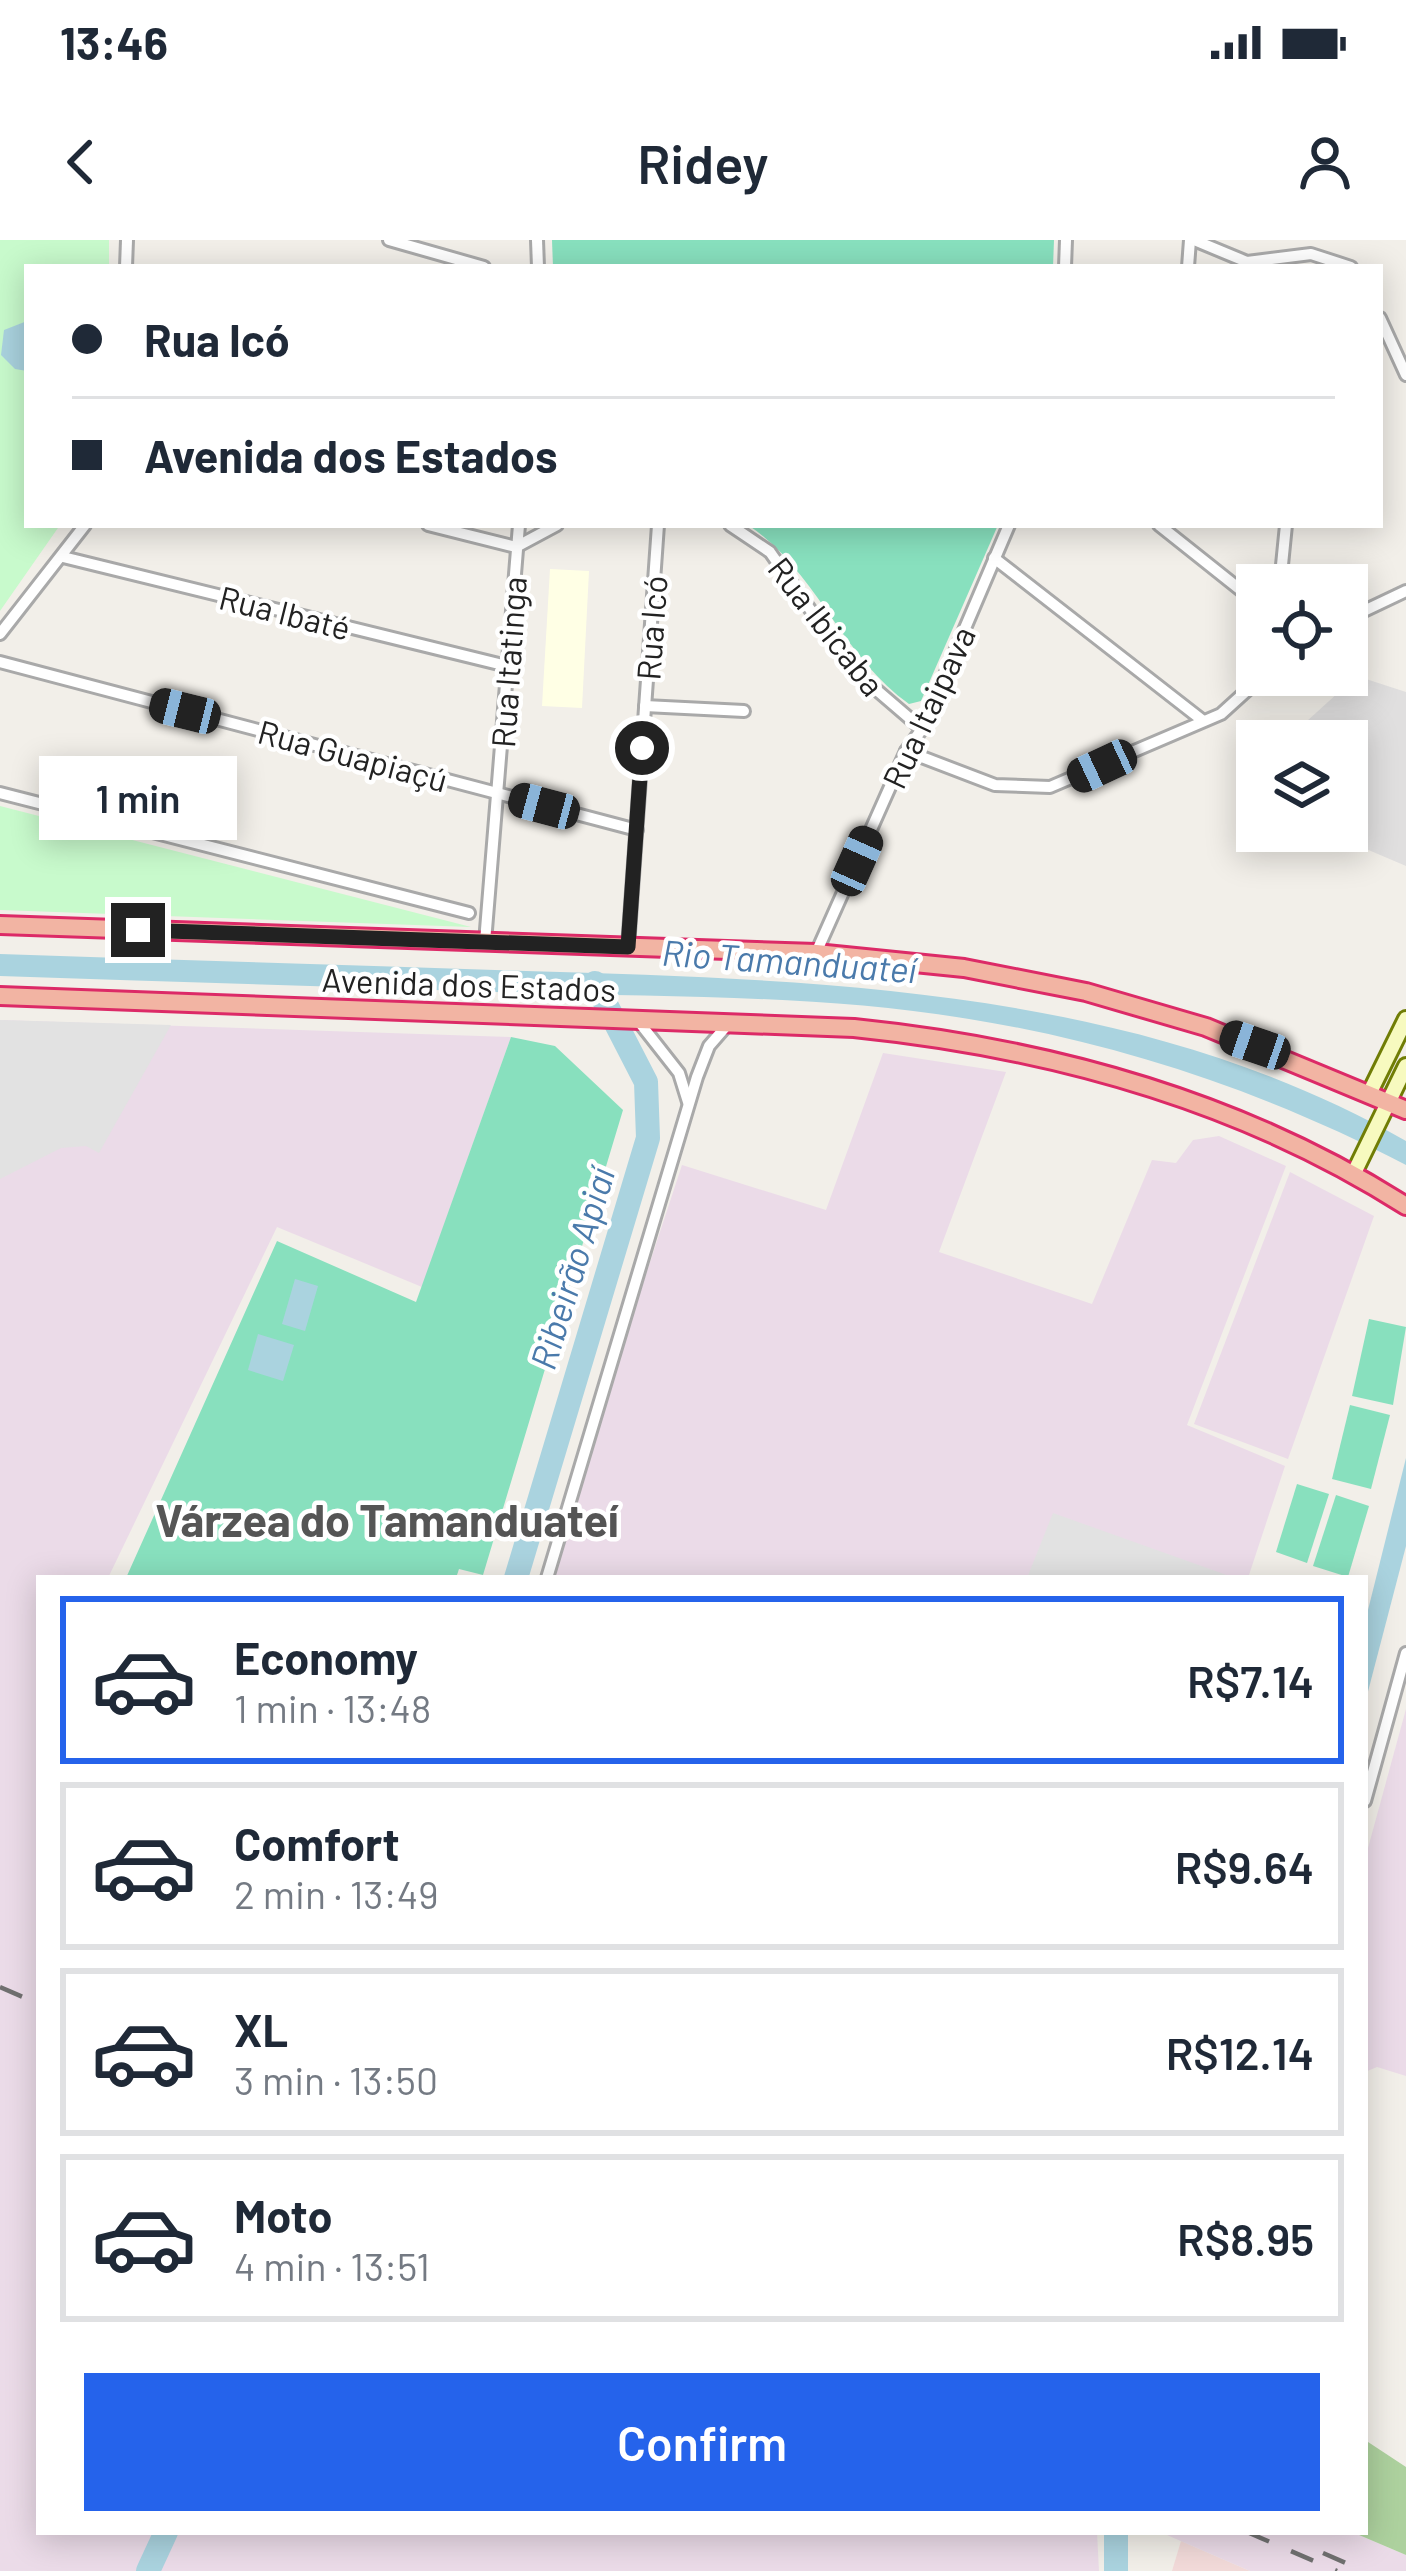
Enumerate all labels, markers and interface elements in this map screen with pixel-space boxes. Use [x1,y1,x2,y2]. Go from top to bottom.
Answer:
text: 13:46 [60,15,168,69]
icon: back [48,129,114,195]
icon: person [1292,129,1358,195]
text: Ridey [637,130,769,195]
text: Rua Icó [144,312,289,366]
text: Avenida dos Estados [144,428,558,482]
street label: Rua Ibicaba [760,549,894,703]
map controls [1236,564,1368,852]
button: locate [1236,564,1368,696]
street label: Rua Icó [627,574,675,682]
street label: Rua Itatinga [482,575,534,749]
street label: Rua Ibaté [215,576,355,648]
street label: Rua Itaipava [873,620,983,794]
car [146,685,224,737]
street label: Rua Guapiaçú [254,711,452,799]
button: layers [1236,720,1368,852]
route start [615,721,669,775]
car [1062,734,1142,798]
callout: 1 min [39,756,237,840]
text: 1 min [95,774,181,821]
car [505,779,583,833]
car [826,821,888,901]
route end [111,903,165,957]
water label: Rio Tamanduateí [660,930,920,991]
street label: Avenida dos Estados [321,959,617,1009]
car [1215,1016,1295,1074]
water label: Ribeirão Apiaí [520,1159,623,1374]
district label: Várzea do Tamanduateí [155,1492,619,1546]
icon: car [90,1626,198,1734]
text: Economy [234,1630,418,1684]
text: R$7.14 [1187,1653,1314,1707]
text: 1 min · 13:48 [234,1684,431,1731]
icon: car [90,1812,198,1920]
text: Comfort [234,1816,400,1870]
text: R$9.64 [1175,1839,1314,1893]
text: 2 min · 13:49 [234,1870,438,1917]
icon: car [90,1998,198,2106]
text: XL [234,2002,288,2056]
text: R$12.14 [1166,2025,1314,2079]
text: 3 min · 13:50 [234,2056,438,2103]
icon: car [90,2184,198,2292]
text: Moto [234,2188,332,2242]
text: R$8.95 [1177,2211,1314,2265]
text: 4 min · 13:51 [234,2242,430,2289]
button: Confirm [84,2373,1320,2511]

